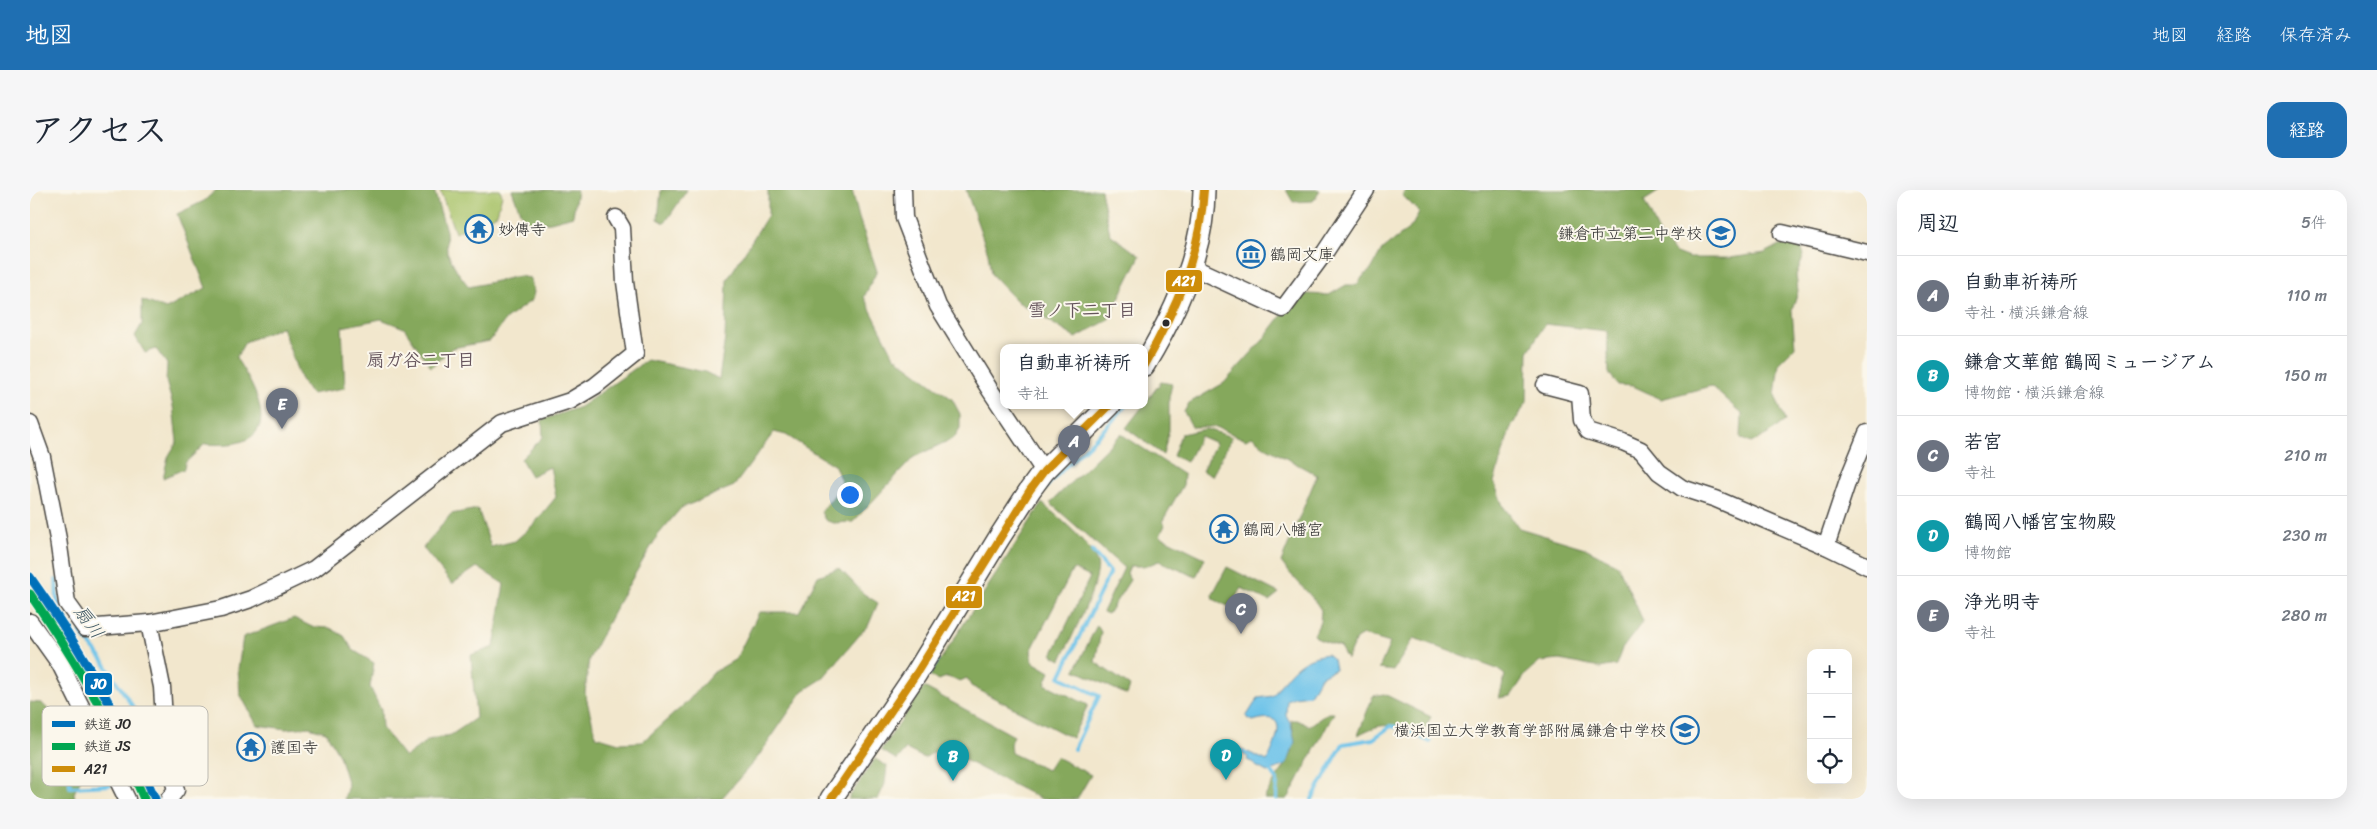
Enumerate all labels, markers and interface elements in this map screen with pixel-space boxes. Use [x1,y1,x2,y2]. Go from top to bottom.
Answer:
text: 地図 [25,14,73,56]
text: 地図 [2152,19,2188,51]
text: 経路 [2216,19,2252,51]
text: 保存済み [2280,19,2352,51]
text: アクセス [30,99,168,161]
button: 経路 [2267,102,2347,158]
text: 周辺 [1917,204,1959,242]
text: 5件 [2301,208,2327,237]
temple icon: 妙傳寺 [464,214,494,244]
place label: 妙傳寺 [498,215,546,244]
school or university icon: 鎌倉市立第二中学校 [1706,218,1736,248]
place label: 鎌倉市立第二中学校 [1558,219,1702,248]
museum icon: 鶴岡文庫 [1236,239,1266,269]
place label: 鶴岡文庫 [1270,240,1334,269]
text: 自動車祈祷所 [1964,265,2078,298]
line badge: A21 [1165,269,1203,293]
text: A21 [1171,269,1196,294]
text: A [1928,281,1938,310]
text: 110 m [2287,281,2327,310]
district label: 雪ノ下二丁目 [1028,294,1136,326]
text: 寺社 · 横浜鎌倉線 [1964,298,2089,327]
unlabelled marker [1161,318,1171,328]
district label: 扇ガ谷二丁目 [367,344,475,376]
popup [1000,344,1148,409]
text: 鎌倉文華館 鶴岡ミュージアム [1964,345,2216,378]
text: 自動車祈祷所 [1017,346,1131,379]
text: B [1928,361,1938,390]
text: 150 m [2284,361,2327,390]
text: 博物館 · 横浜鎌倉線 [1964,378,2105,407]
text: 寺社 [1017,379,1049,408]
pin: E [266,388,298,429]
pin: A [1058,425,1090,466]
text: 若宮 [1964,425,2002,458]
text: C [1928,441,1938,470]
text: 210 m [2284,441,2327,470]
text: 寺社 [1964,458,1996,487]
your location [837,482,863,508]
text: 鶴岡八幡宮宝物殿 [1964,505,2116,538]
temple icon: 鶴岡八幡宮 [1209,514,1239,544]
place label: 鶴岡八幡宮 [1243,515,1323,544]
text: D [1928,521,1938,550]
text: 230 m [2282,521,2327,550]
text: 博物館 [1964,538,2012,567]
text: A21 [951,584,976,609]
line badge: A21 [945,585,983,609]
text: 浄光明寺 [1964,585,2040,618]
pin: C [1225,593,1257,634]
water label: 扇川 [65,598,113,646]
text: E [1929,601,1937,630]
text: 280 m [2282,601,2327,630]
text: 寺社 [1964,618,1996,647]
map controls [1807,649,1852,784]
button: + [1807,649,1852,694]
line badge: JO [84,672,113,696]
text: JO [90,672,107,697]
button: − [1807,694,1852,739]
legend [42,706,208,786]
text: 鉄道 JO [84,712,131,737]
school or university icon: 横浜国立大学教育学部附属鎌倉中学校 [1670,715,1700,745]
place label: 横浜国立大学教育学部附属鎌倉中学校 [1394,716,1666,745]
temple icon: 護国寺 [236,732,266,762]
place label: 護国寺 [270,733,318,762]
text: 鉄道 JS [84,734,131,759]
pin: D [1210,739,1242,780]
button: locate [1807,739,1852,784]
pin: B [937,740,969,781]
text: A21 [83,757,107,782]

